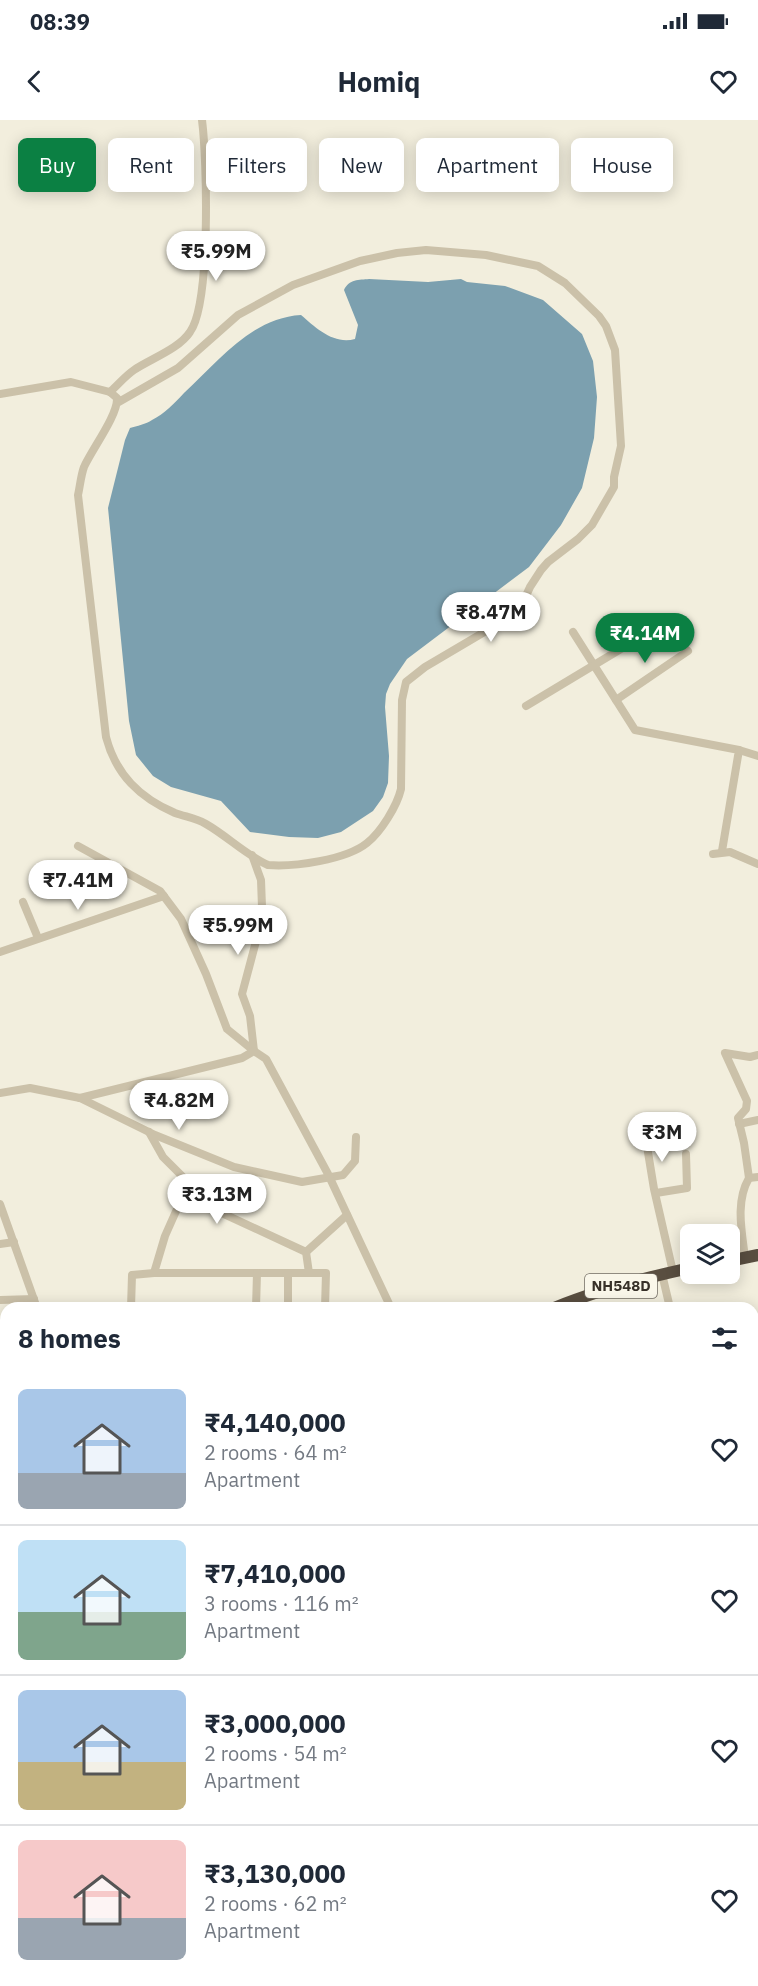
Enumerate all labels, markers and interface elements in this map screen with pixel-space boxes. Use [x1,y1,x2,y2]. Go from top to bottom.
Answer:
text: 08:39 [30,7,90,36]
text: Homiq [337,64,421,99]
icon: back [18,65,51,98]
icon: heart [707,65,740,98]
chip: Buy [18,138,96,192]
chip: Rent [108,138,194,192]
chip: Filters [206,138,307,192]
chip: New [319,138,404,192]
chip: Apartment [416,138,559,192]
chip: House [571,138,673,192]
pin: ₹5.99M [167,231,265,282]
text: ₹5.99M [180,237,252,264]
pin: ₹8.47M [442,592,540,643]
text: ₹8.47M [455,598,527,625]
pin: ₹4.14M [596,613,694,664]
text: ₹4.14M [609,619,681,646]
pin: ₹7.41M [29,860,127,911]
text: ₹7.41M [42,866,114,893]
pin: ₹5.99M [189,905,287,956]
text: ₹5.99M [202,911,274,938]
pin: ₹4.82M [130,1080,228,1131]
text: ₹4.82M [143,1086,215,1113]
pin: ₹3M [633,1112,691,1163]
text: ₹3M [642,1118,682,1145]
pin: ₹3.13M [168,1174,266,1225]
text: ₹3.13M [181,1180,253,1207]
map controls [680,1224,740,1284]
button: layers [680,1224,740,1284]
road number: NH548D [585,1274,657,1298]
text: 8 homes [18,1321,121,1355]
icon: filters [708,1322,741,1355]
text: ₹4,140,000 [204,1405,346,1439]
icon: home [66,1413,138,1485]
icon: heart [708,1433,741,1466]
text: 2 rooms · 64 m² [204,1439,347,1466]
text: Apartment [204,1466,300,1493]
text: ₹7,410,000 [204,1556,346,1590]
icon: home [66,1564,138,1636]
icon: heart [708,1584,741,1617]
text: 3 rooms · 116 m² [204,1590,359,1617]
text: Apartment [204,1617,300,1644]
text: ₹3,000,000 [204,1706,346,1740]
icon: home [66,1714,138,1786]
icon: heart [708,1734,741,1767]
text: 2 rooms · 54 m² [204,1740,347,1767]
text: Apartment [204,1767,300,1794]
text: ₹3,130,000 [204,1856,346,1890]
icon: home [66,1864,138,1936]
icon: heart [708,1884,741,1917]
text: 2 rooms · 62 m² [204,1890,347,1917]
text: Apartment [204,1917,300,1944]

